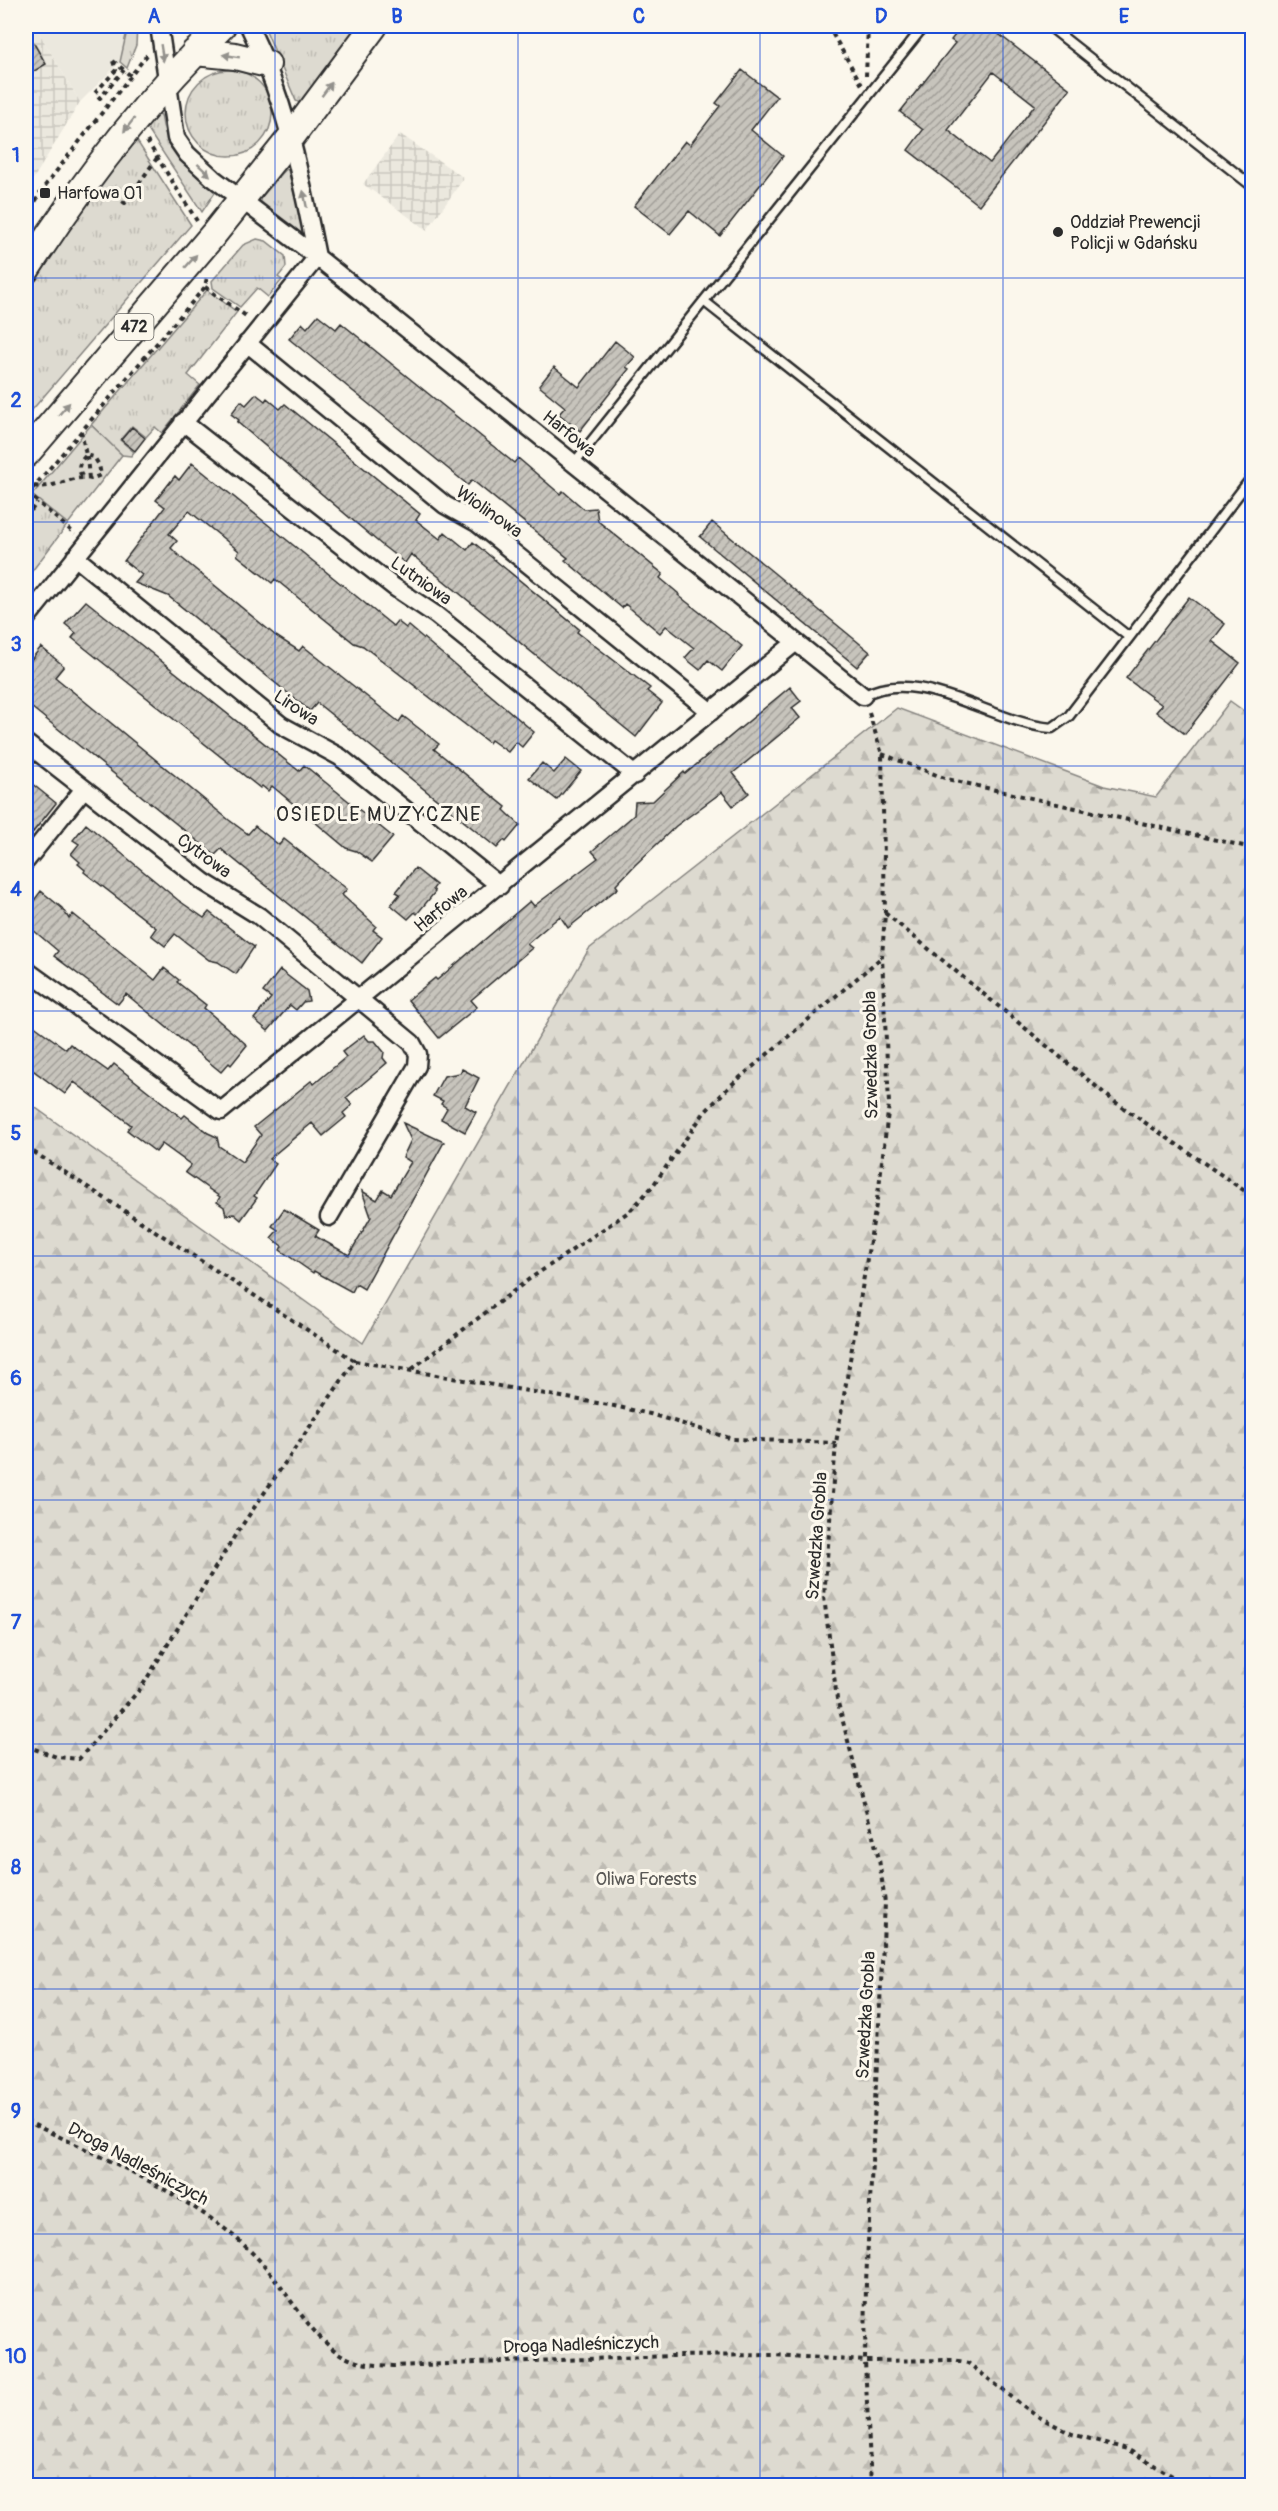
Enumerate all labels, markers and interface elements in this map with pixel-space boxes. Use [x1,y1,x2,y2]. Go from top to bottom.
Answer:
text: A [148,4,161,29]
text: B [391,4,403,29]
text: C [633,4,645,29]
text: D [875,4,888,29]
text: E [1119,4,1130,29]
one-way arrow [158,44,167,63]
one-way arrow [222,52,241,61]
one-way arrow [321,81,333,97]
one-way arrow [123,118,135,133]
text: 1 [12,143,20,168]
one-way arrow [196,163,211,177]
place label: Harfowa 01 [57,182,143,205]
marker: Harfowa 01 [38,186,52,200]
one-way arrow [300,190,309,209]
place label: Oddział Prewencji Policji w Gdańsku [1070,211,1200,255]
marker: Oddział Prewencji Policji w Gdańsku [1051,225,1065,239]
one-way arrow [184,253,197,269]
road number: 472 [114,314,154,340]
text: 2 [10,388,22,413]
one-way arrow [57,401,70,417]
street label: Harfowa [538,405,600,463]
street label: Wiolinowa [451,481,527,543]
street label: Lutniowa [386,552,456,610]
text: 3 [10,632,22,657]
street label: Lirowa [269,685,323,731]
district label: OSIEDLE MUZYCZNE [276,802,482,827]
street label: Cytrowa [172,828,236,884]
text: 4 [10,877,22,902]
street label: Harfowa [410,880,472,938]
street label: Szwedzka Grobla [858,991,884,1119]
text: 5 [11,1121,22,1146]
text: 6 [10,1366,22,1391]
street label: Szwedzka Grobla [801,1471,833,1601]
text: 7 [11,1610,22,1635]
text: 8 [11,1855,21,1880]
park label: Oliwa Forests [595,1868,697,1891]
street label: Szwedzka Grobla [851,1950,881,2080]
text: 9 [11,2099,21,2124]
street label: Droga Nadleśniczych [64,2117,212,2211]
street label: Droga Nadleśniczych [503,2331,659,2359]
text: 10 [5,2344,27,2369]

